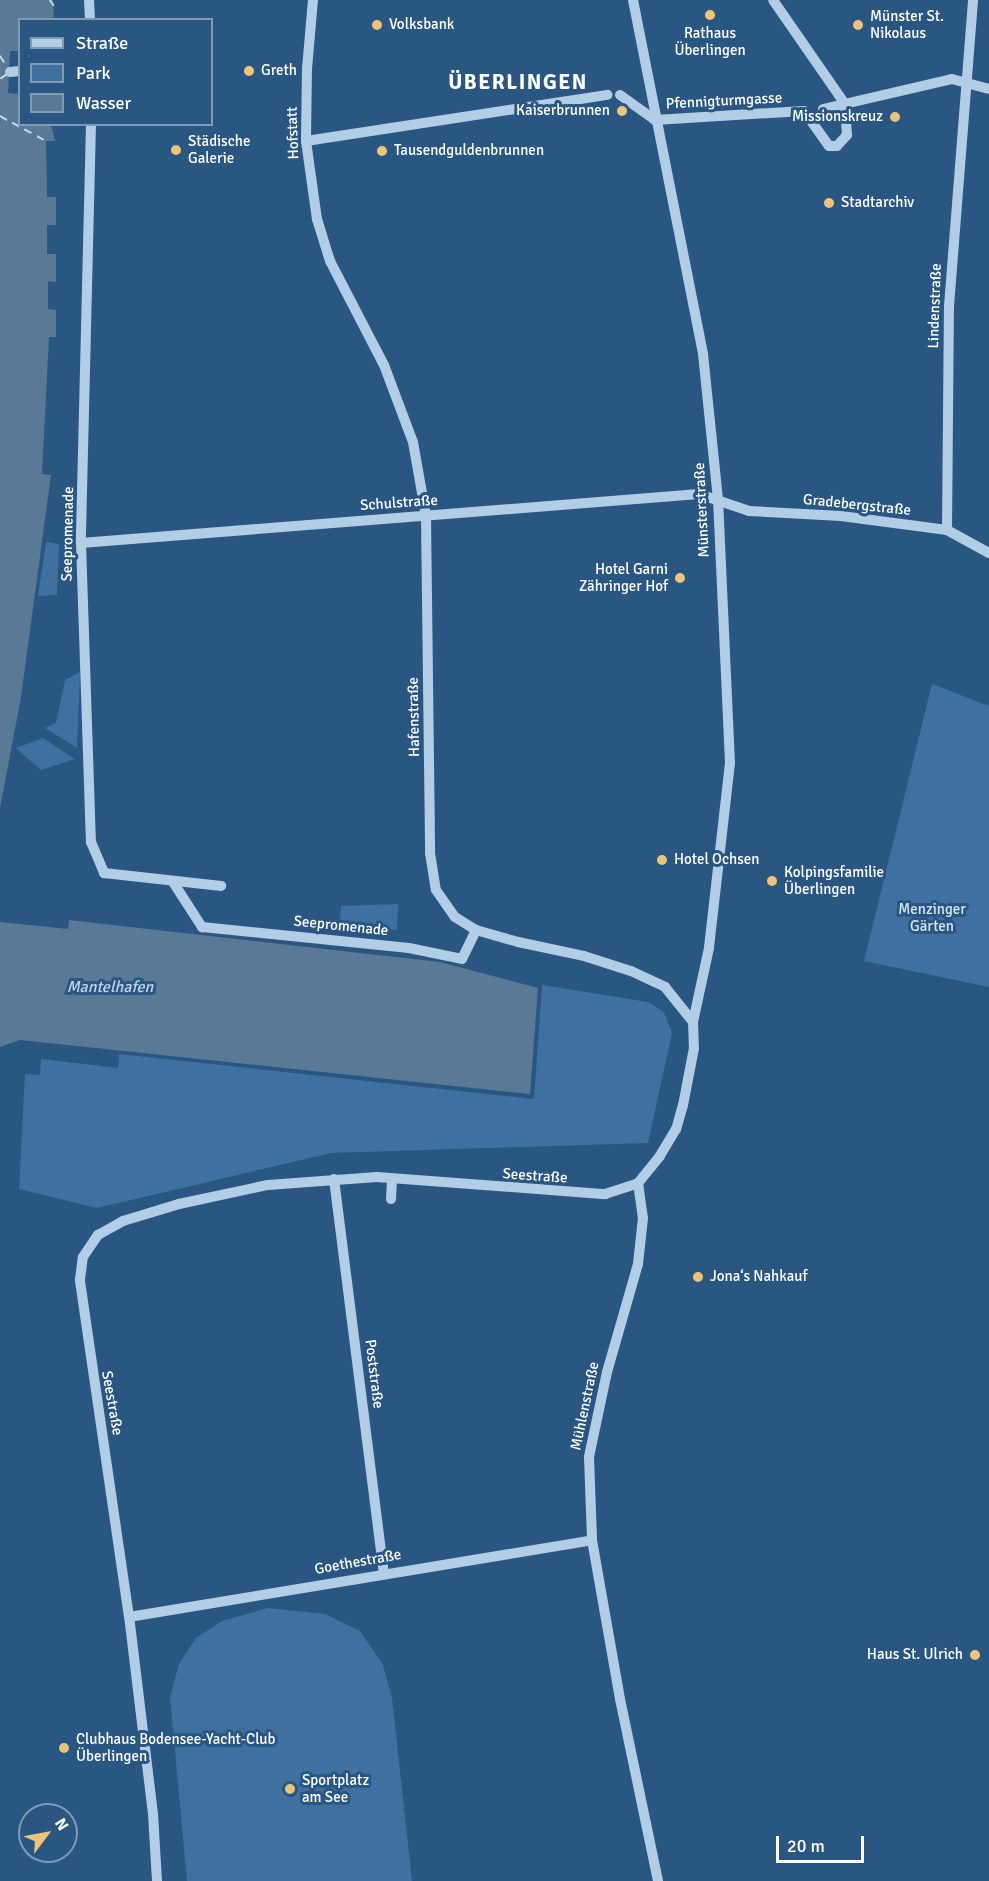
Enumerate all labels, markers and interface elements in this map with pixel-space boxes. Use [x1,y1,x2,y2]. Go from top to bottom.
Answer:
place label: Münster St. Nikolaus [870,7,944,42]
marker: Rathaus Überlingen [703,8,717,22]
place label: Volksbank [389,16,454,34]
legend [18,18,213,126]
marker: Volksbank [370,18,384,32]
marker: Münster St. Nikolaus [851,18,865,32]
place label: Rathaus Überlingen [674,24,746,59]
text: Straße [76,32,128,54]
text: Park [76,62,111,84]
place label: Greth [261,62,297,80]
marker: Greth [242,64,256,78]
district label: ÜBERLINGEN [448,69,588,95]
street label: Pfennigturmgasse [665,89,783,113]
text: Wasser [76,92,131,114]
place label: Kaiserbrunnen [516,102,610,120]
marker: Kaiserbrunnen [615,104,629,118]
street label: Hofstatt [283,106,303,160]
place label: Missionskreuz [792,108,883,126]
marker: Missionskreuz [888,110,902,124]
place label: Städische Galerie [188,132,250,167]
place label: Tausendguldenbrunnen [394,142,544,160]
marker: Städische Galerie [169,143,183,157]
marker: Tausendguldenbrunnen [375,144,389,158]
place label: Stadtarchiv [841,194,914,212]
marker: Stadtarchiv [822,196,836,210]
street label: Lindenstraße [925,263,945,349]
street label: Münsterstraße [691,462,713,558]
street label: Seepromenade [58,486,78,582]
street label: Gradebergstraße [802,490,912,520]
street label: Schulstraße [360,491,438,515]
place label: Hotel Garni Zähringer Hof [579,560,668,595]
marker: Hotel Garni Zähringer Hof [673,571,687,585]
street label: Hafenstraße [404,677,424,757]
place label: Hotel Ochsen [674,851,759,869]
marker: Hotel Ochsen [655,853,669,867]
place label: Kolpingsfamilie Überlingen [784,863,884,898]
marker: Kolpingsfamilie Überlingen [765,874,779,888]
park label: Menzinger Gärten [898,900,966,935]
street label: Seepromenade [293,912,389,940]
water label: Mantelhafen [67,977,153,997]
street label: Seestraße [502,1165,568,1187]
place label: Jona‘s Nahkauf [710,1268,808,1286]
marker: Jona‘s Nahkauf [691,1270,705,1284]
street label: Poststraße [361,1338,387,1410]
street label: Mühlenstraße [567,1360,603,1452]
street label: Seestraße [97,1369,127,1437]
street label: Goethestraße [313,1546,403,1578]
place label: Haus St. Ulrich [867,1646,963,1664]
marker: Haus St. Ulrich [968,1648,982,1662]
place label: Clubhaus Bodensee-Yacht-Club Überlingen [76,1730,275,1765]
marker: Clubhaus Bodensee-Yacht-Club Überlingen [57,1741,71,1755]
place label: Sportplatz am See [302,1771,369,1806]
marker: Sportplatz am See [283,1782,297,1796]
north arrow [18,1803,78,1863]
text: N [50,1814,73,1835]
scale bar [779,1824,868,1862]
text: 20 m [787,1835,825,1857]

